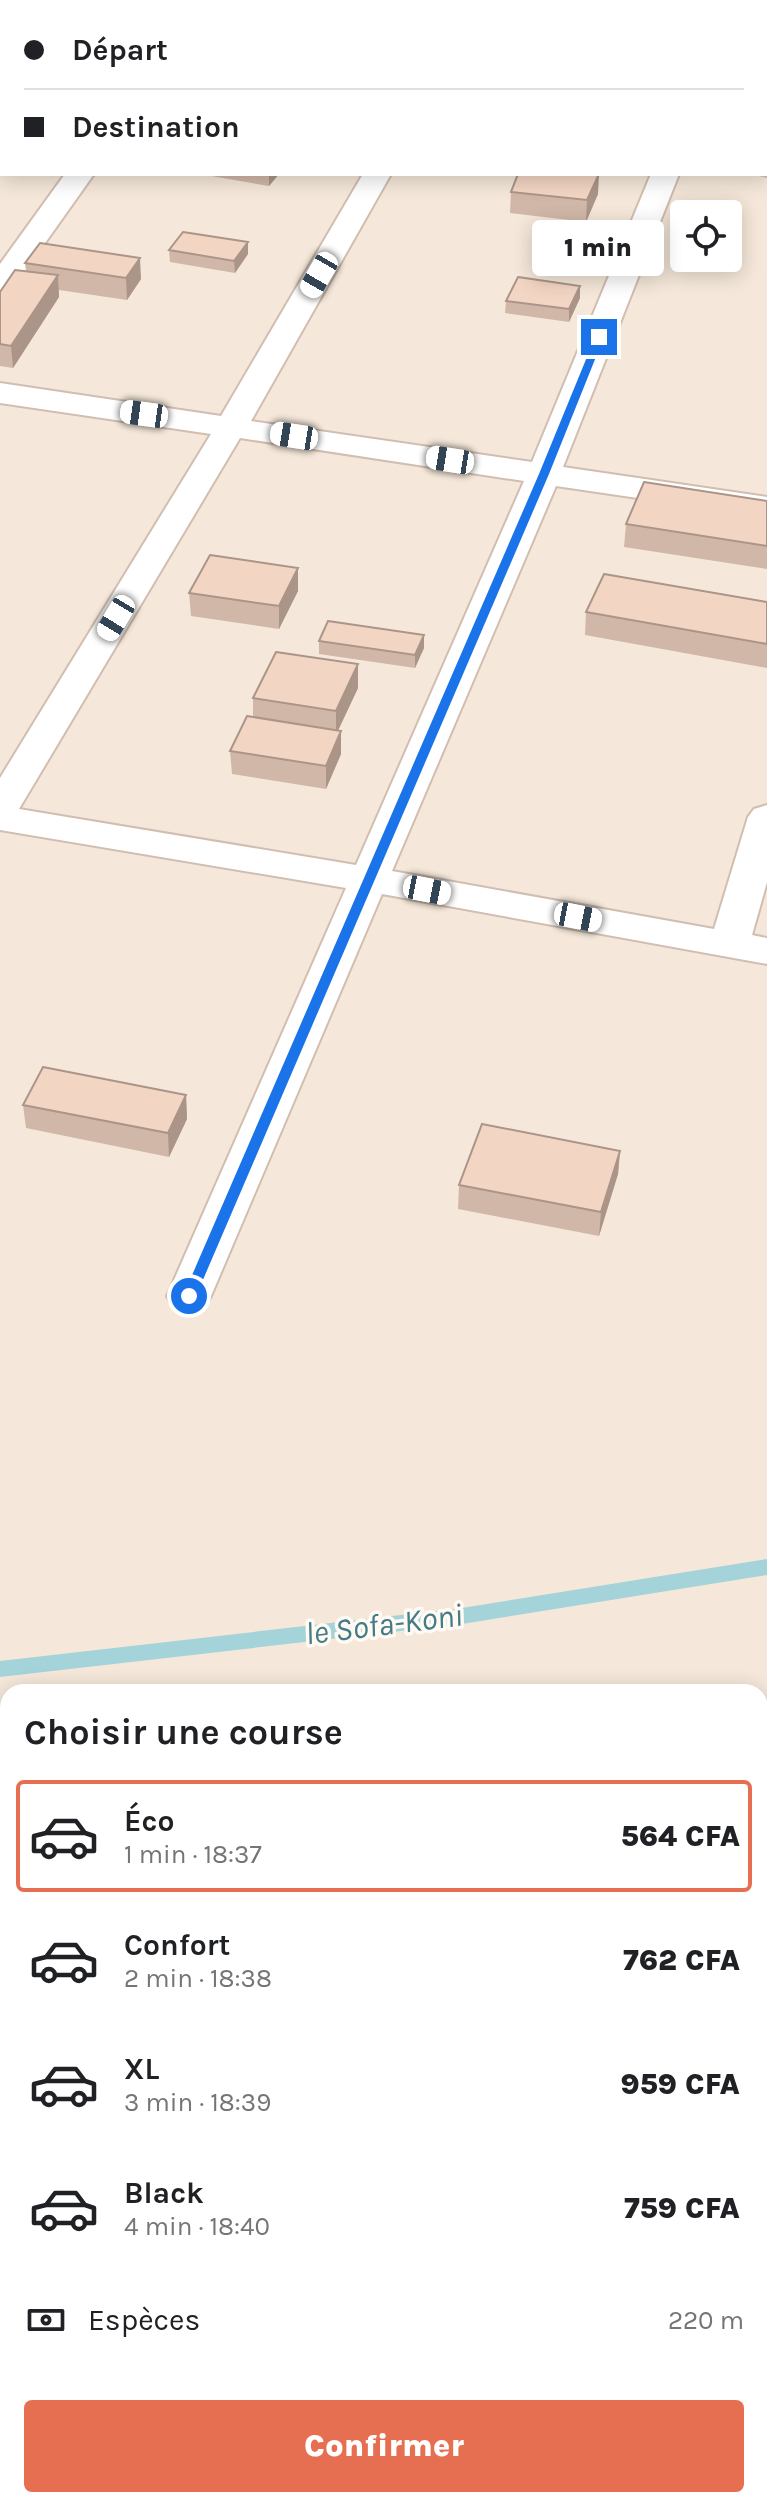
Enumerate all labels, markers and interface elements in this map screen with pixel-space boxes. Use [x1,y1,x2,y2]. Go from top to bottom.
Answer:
text: Départ [72,32,168,68]
text: Destination [72,109,240,145]
map controls [670,200,742,272]
button: locate [670,200,742,272]
callout: 1 min [533,221,665,277]
text: 1 min [564,232,632,263]
car [297,248,341,302]
route end [581,319,617,355]
car [119,399,169,429]
car [268,420,320,452]
car [424,444,476,476]
car [93,591,139,645]
car [401,874,453,906]
car [552,901,604,933]
route start [171,1278,207,1314]
water label: le Sofa-Koni [303,1596,465,1652]
text: Choisir une course [24,1711,343,1753]
icon: car [28,1800,100,1872]
text: Éco [124,1803,174,1839]
text: 564 CFA [621,1818,740,1854]
text: 1 min · 18:37 [124,1839,262,1870]
icon: car [28,1924,100,1996]
text: Confort [124,1927,230,1963]
text: 762 CFA [623,1942,740,1978]
text: 2 min · 18:38 [124,1963,272,1994]
icon: car [28,2048,100,2120]
text: XL [124,2051,159,2087]
text: 959 CFA [620,2066,740,2102]
text: 3 min · 18:39 [124,2087,271,2118]
icon: car [28,2172,100,2244]
text: Black [124,2175,204,2211]
text: 759 CFA [624,2190,740,2226]
text: 4 min · 18:40 [124,2211,270,2242]
icon: cash [24,2298,68,2342]
text: Espèces [88,2302,200,2338]
text: 220 m [668,2305,744,2336]
button: Confirmer [24,2400,744,2492]

